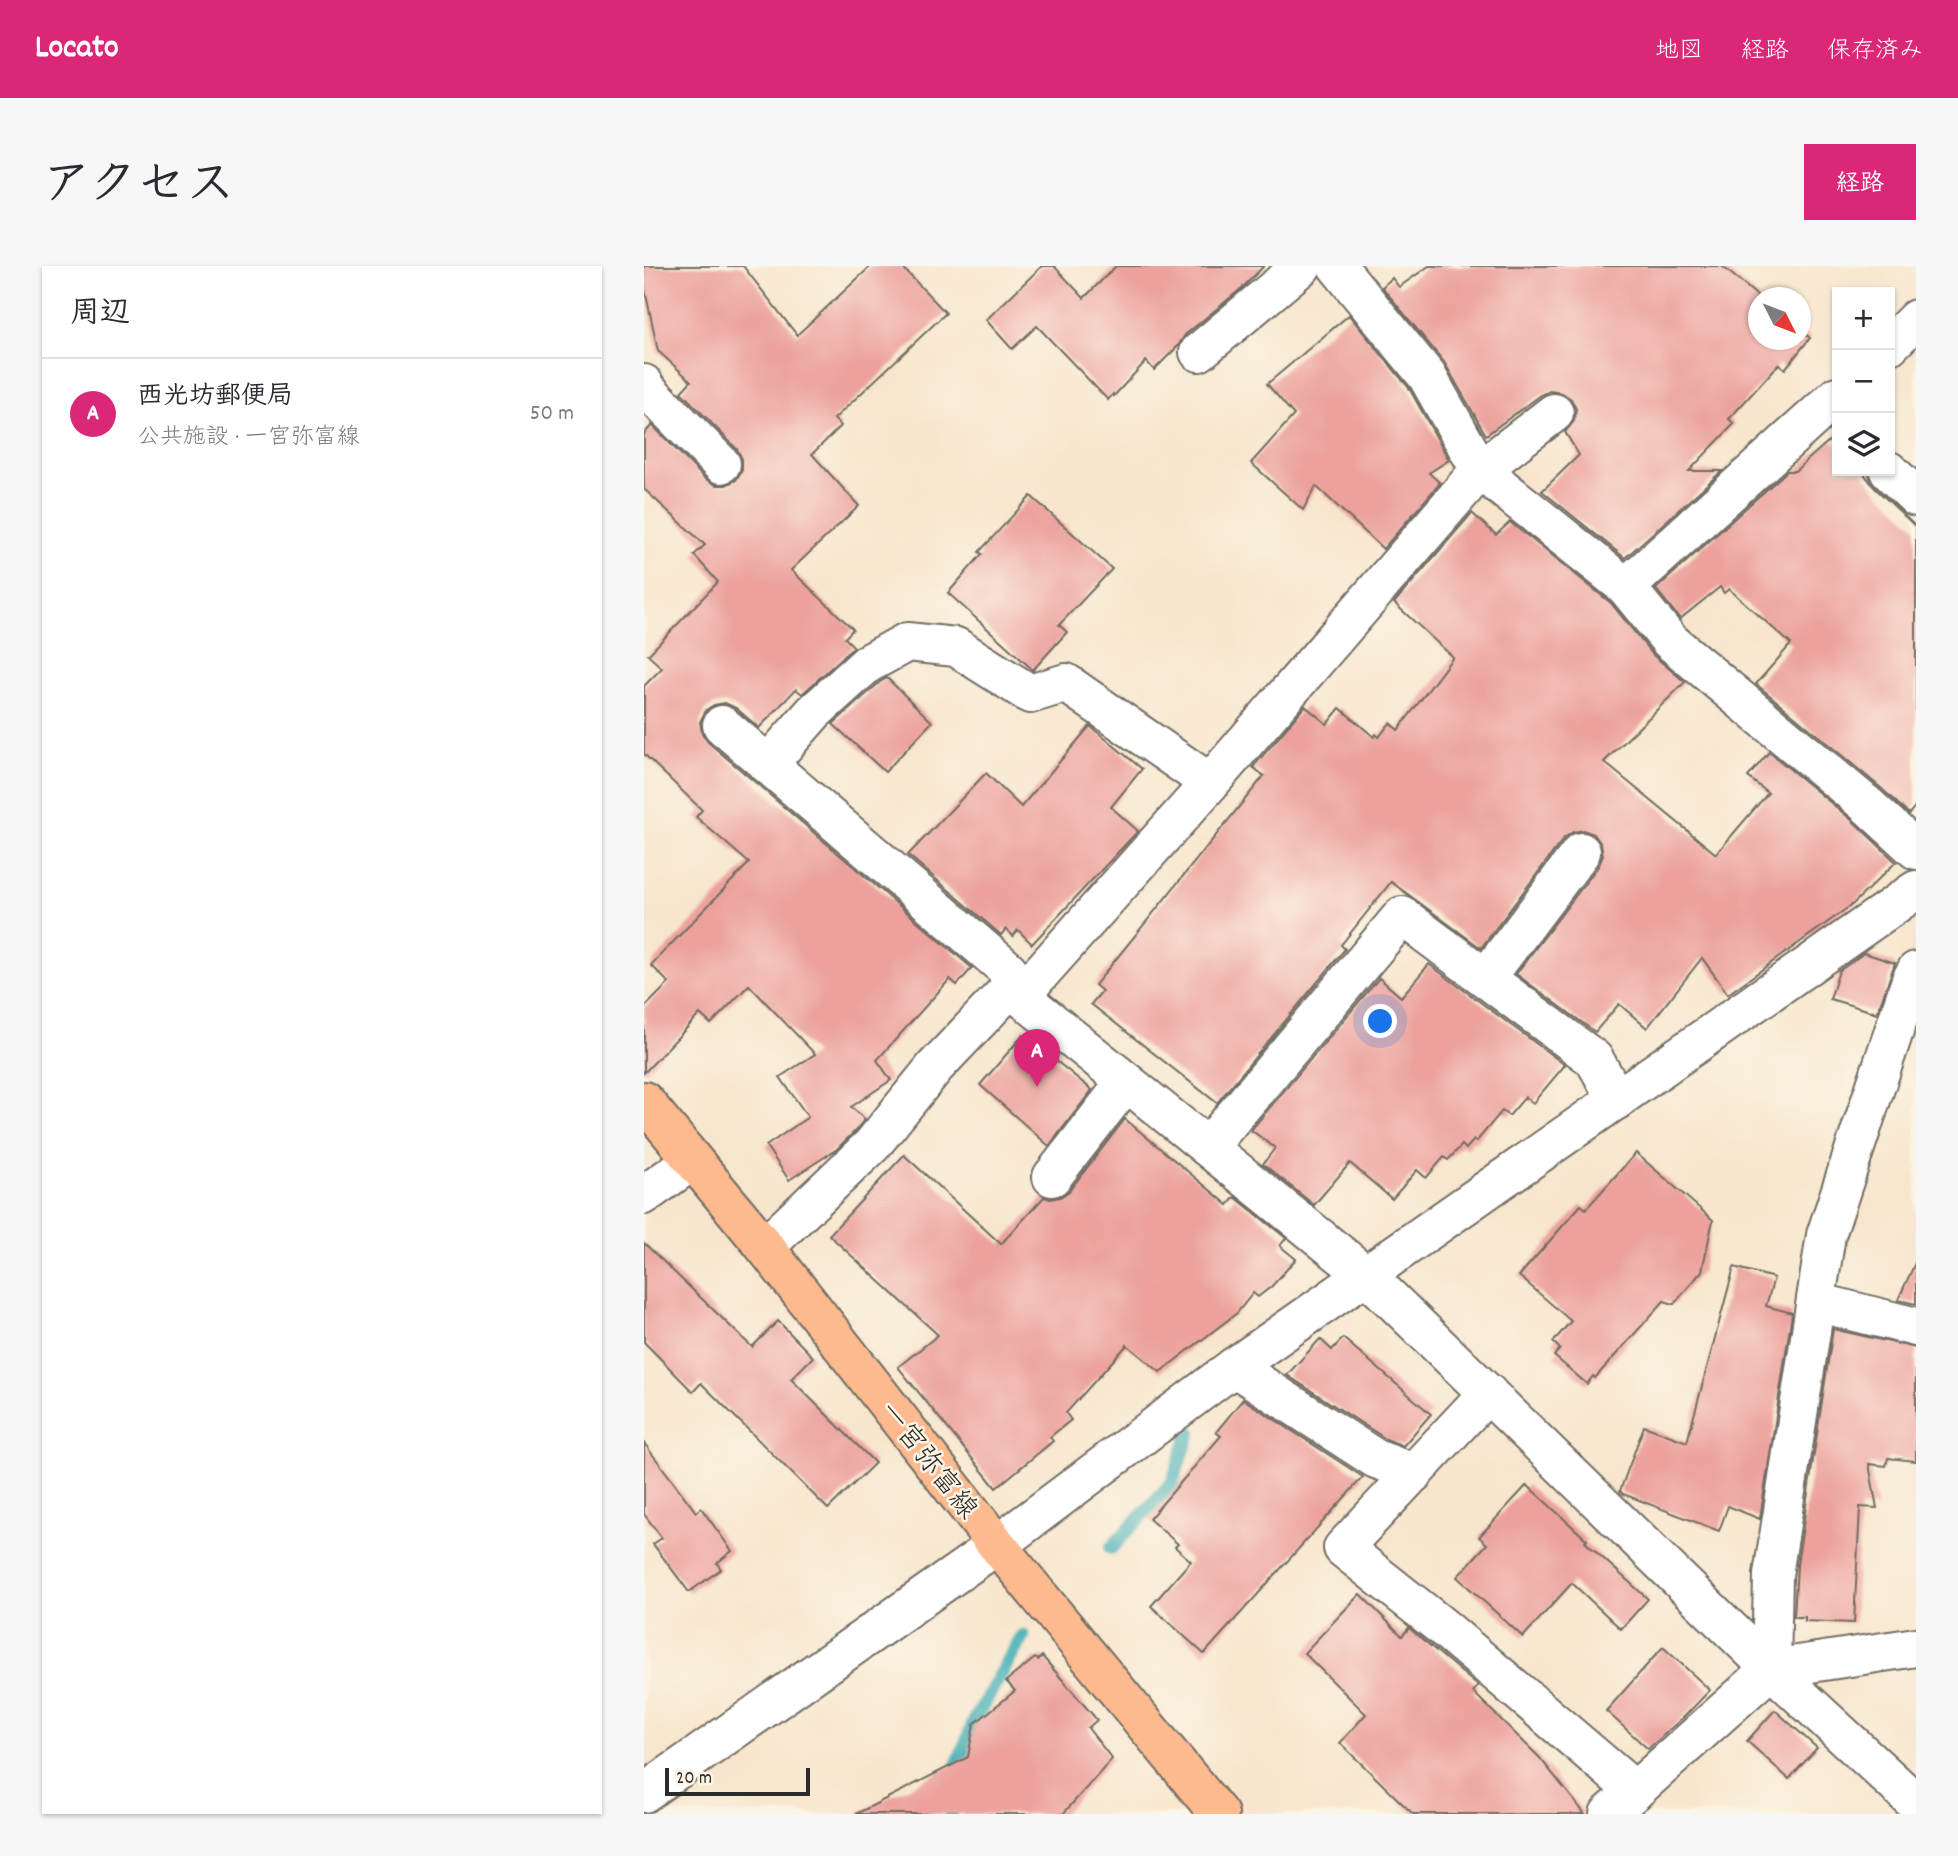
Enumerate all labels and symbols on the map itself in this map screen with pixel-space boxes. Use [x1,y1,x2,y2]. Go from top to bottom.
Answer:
north arrow [1748,287,1811,350]
your location [1363,1004,1397,1038]
pin: A [1014,1029,1060,1087]
street label: 一宮弥富線 [867,1395,985,1530]
scale bar [665,1765,810,1797]

